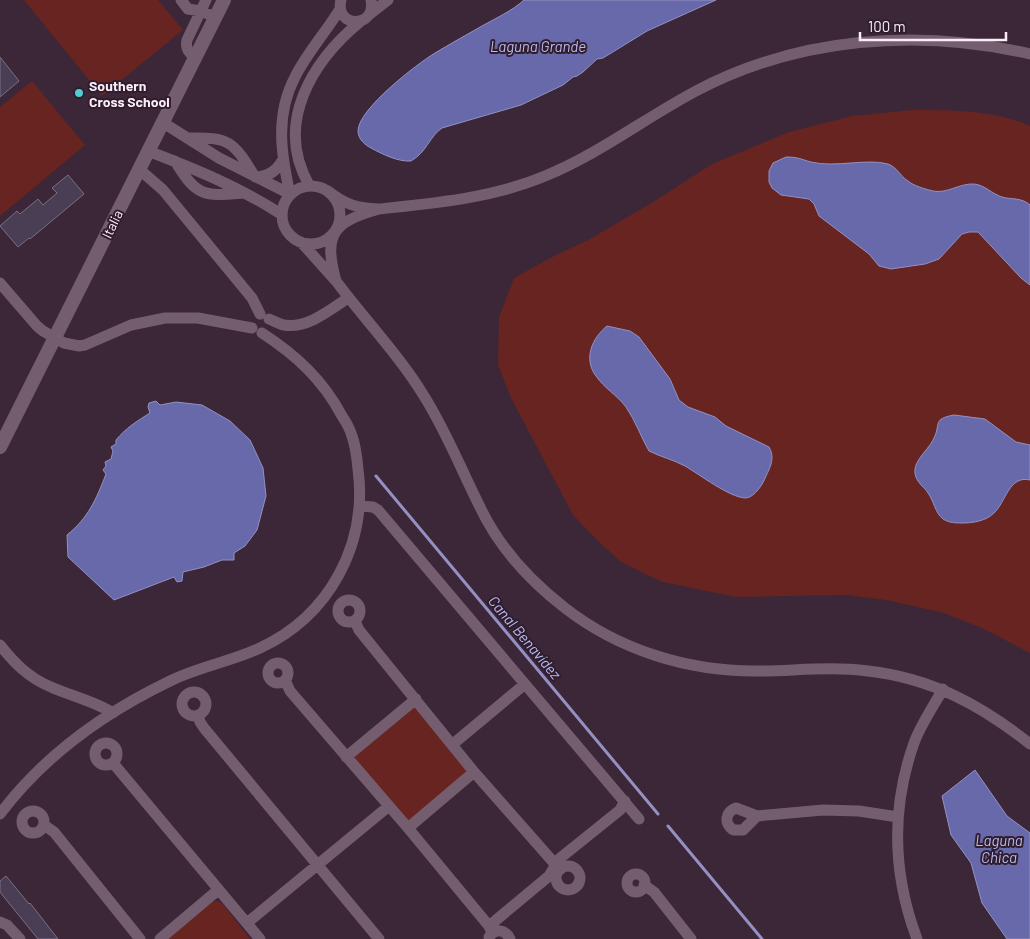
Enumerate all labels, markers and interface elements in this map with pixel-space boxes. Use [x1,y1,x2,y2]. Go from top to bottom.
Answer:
scale bar [860,10,1006,42]
text: 100 m [868,17,906,35]
water label: Laguna Grande [490,37,586,55]
place label: Southern Cross School [89,77,170,110]
marker: Southern Cross School [73,87,85,99]
street label: Italia [98,207,126,241]
water label: Canal Benavídez [485,592,565,683]
water label: Laguna Chica [975,831,1023,866]

